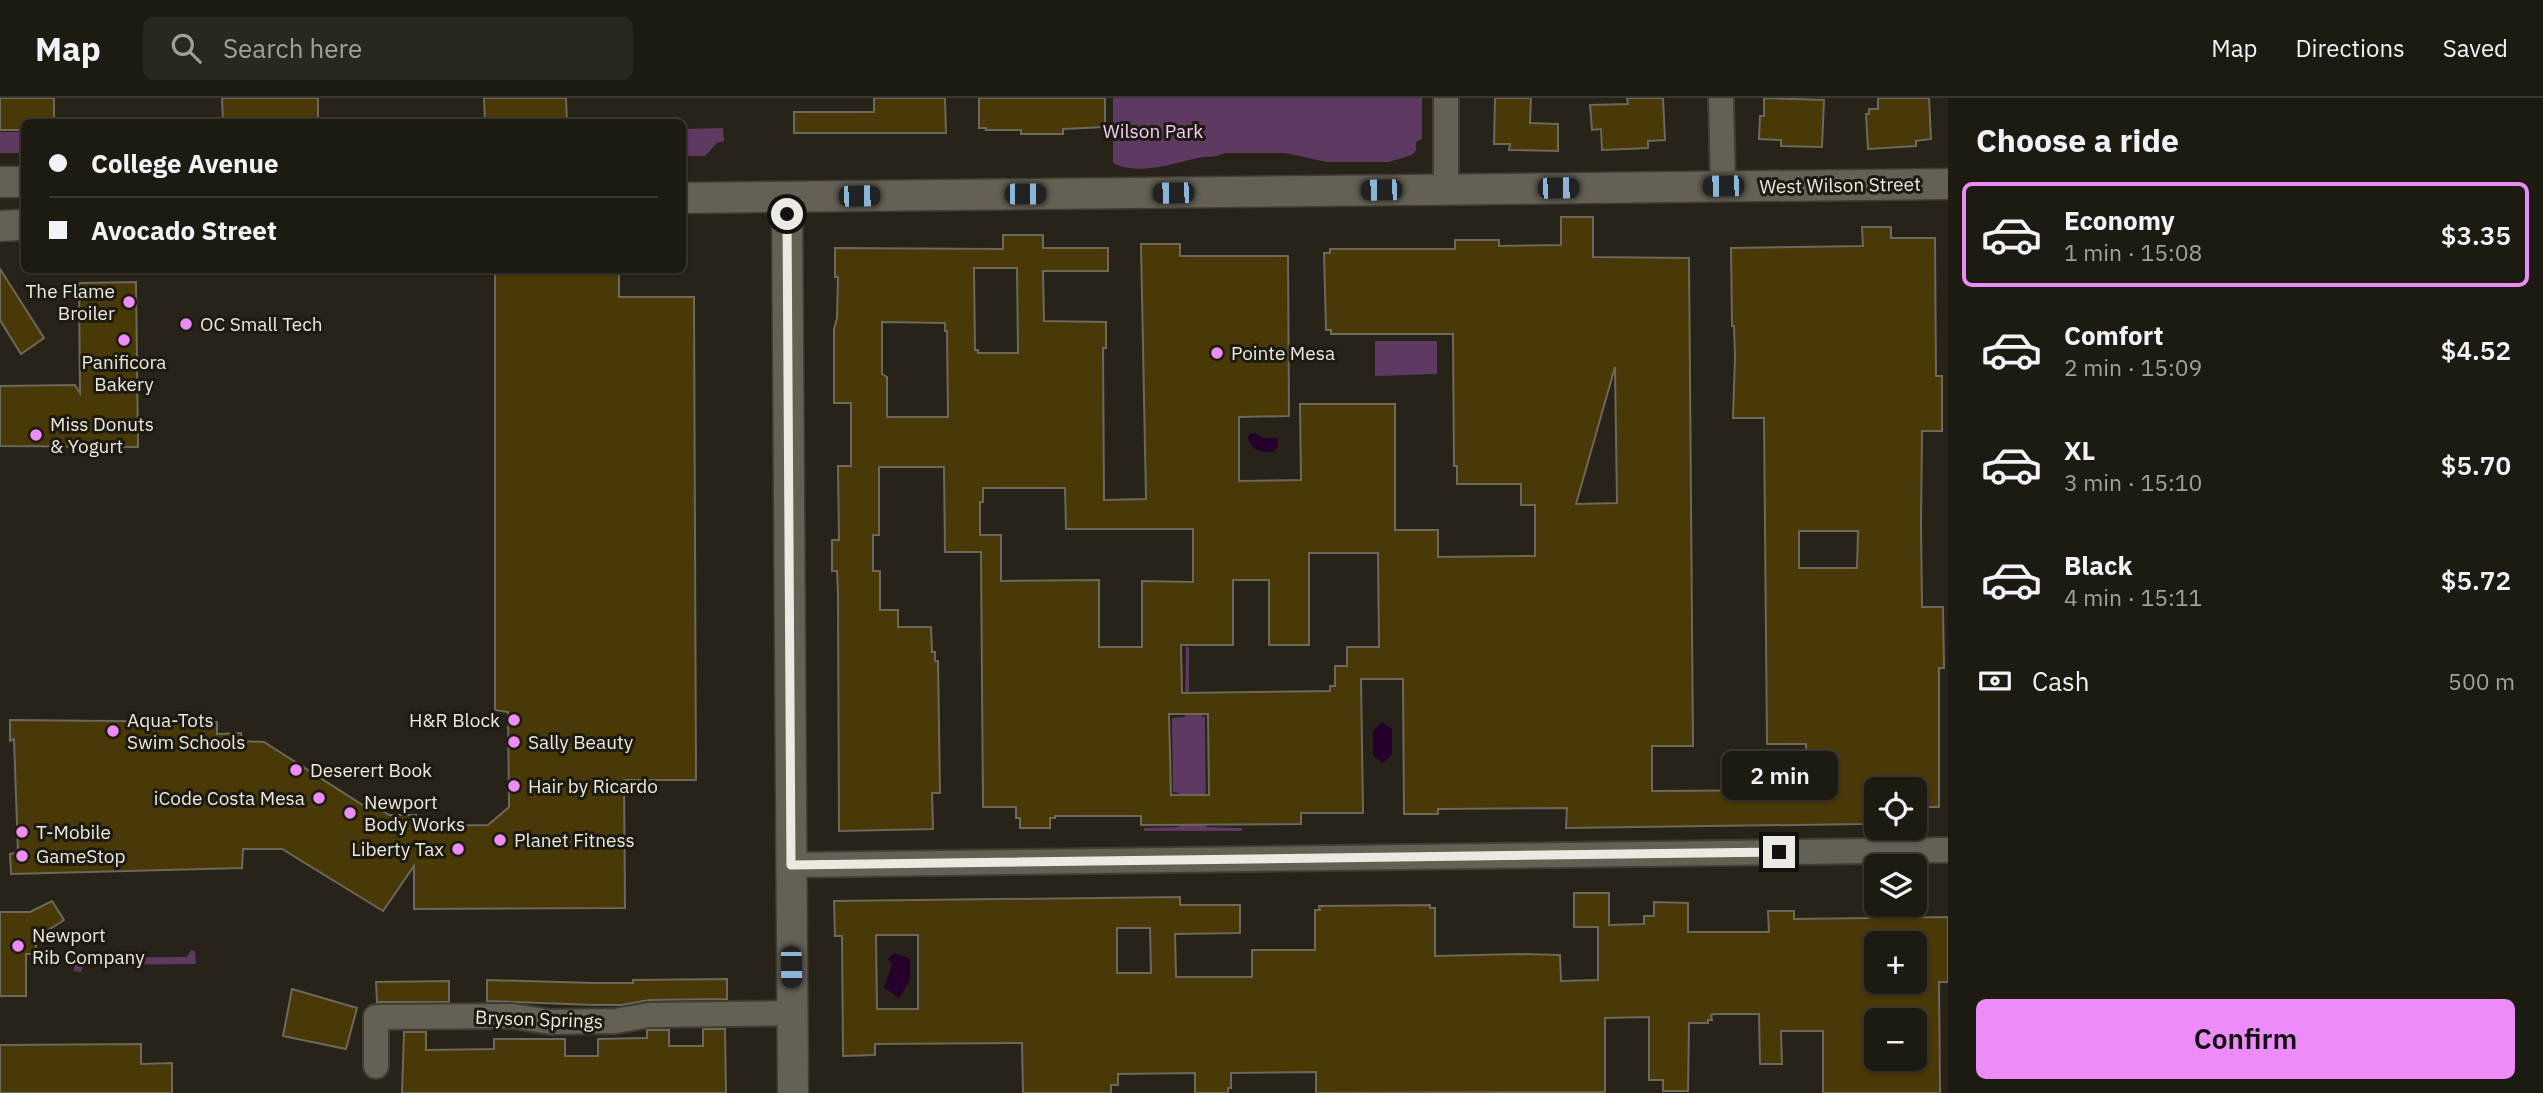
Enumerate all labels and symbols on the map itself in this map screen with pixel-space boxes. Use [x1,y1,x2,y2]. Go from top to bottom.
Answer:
park label: Wilson Park [1103,119,1203,143]
street label: West Wilson Street [1759,172,1921,198]
car [1702,175,1745,197]
car [1537,177,1580,199]
car [1360,179,1403,201]
car [1152,182,1195,204]
car [1005,184,1047,205]
car [838,185,881,207]
route start [771,198,803,230]
place label: The Flame Broiler [25,279,115,325]
marker: The Flame Broiler [121,294,137,310]
place label: OC Small Tech [200,312,323,336]
marker: OC Small Tech [178,316,194,332]
marker: Panificora Bakery [116,332,132,348]
place label: Pointe Mesa [1231,341,1335,365]
marker: Pointe Mesa [1209,345,1225,361]
place label: Panificora Bakery [82,350,166,396]
place label: Miss Donuts & Yogurt [50,412,154,458]
marker: Miss Donuts & Yogurt [28,427,44,443]
place label: Aqua-Tots Swim Schools [127,708,246,754]
place label: H&R Block [409,708,500,732]
marker: H&R Block [506,712,522,728]
marker: Aqua-Tots Swim Schools [105,723,121,739]
place label: Sally Beauty [528,730,634,754]
marker: Sally Beauty [506,734,522,750]
callout: 2 min [1721,750,1837,800]
place label: Deserert Book [310,758,432,782]
marker: Deserert Book [288,762,304,778]
place label: Hair by Ricardo [528,774,658,798]
marker: Hair by Ricardo [506,778,522,794]
place label: iCode Costa Mesa [154,786,305,810]
marker: iCode Costa Mesa [311,790,327,806]
place label: Newport Body Works [364,790,465,836]
marker: Newport Body Works [342,805,358,821]
place label: T-Mobile [36,820,111,844]
marker: T-Mobile [14,824,30,840]
place label: Planet Fitness [514,828,635,852]
marker: Planet Fitness [492,832,508,848]
route end [1763,836,1795,868]
place label: Liberty Tax [351,837,444,861]
marker: Liberty Tax [450,841,466,857]
place label: GameStop [36,844,125,868]
marker: GameStop [14,848,30,864]
place label: Newport Rib Company [32,923,145,969]
marker: Newport Rib Company [10,938,26,954]
car [781,946,802,988]
street label: Bryson Springs [475,1005,603,1033]

